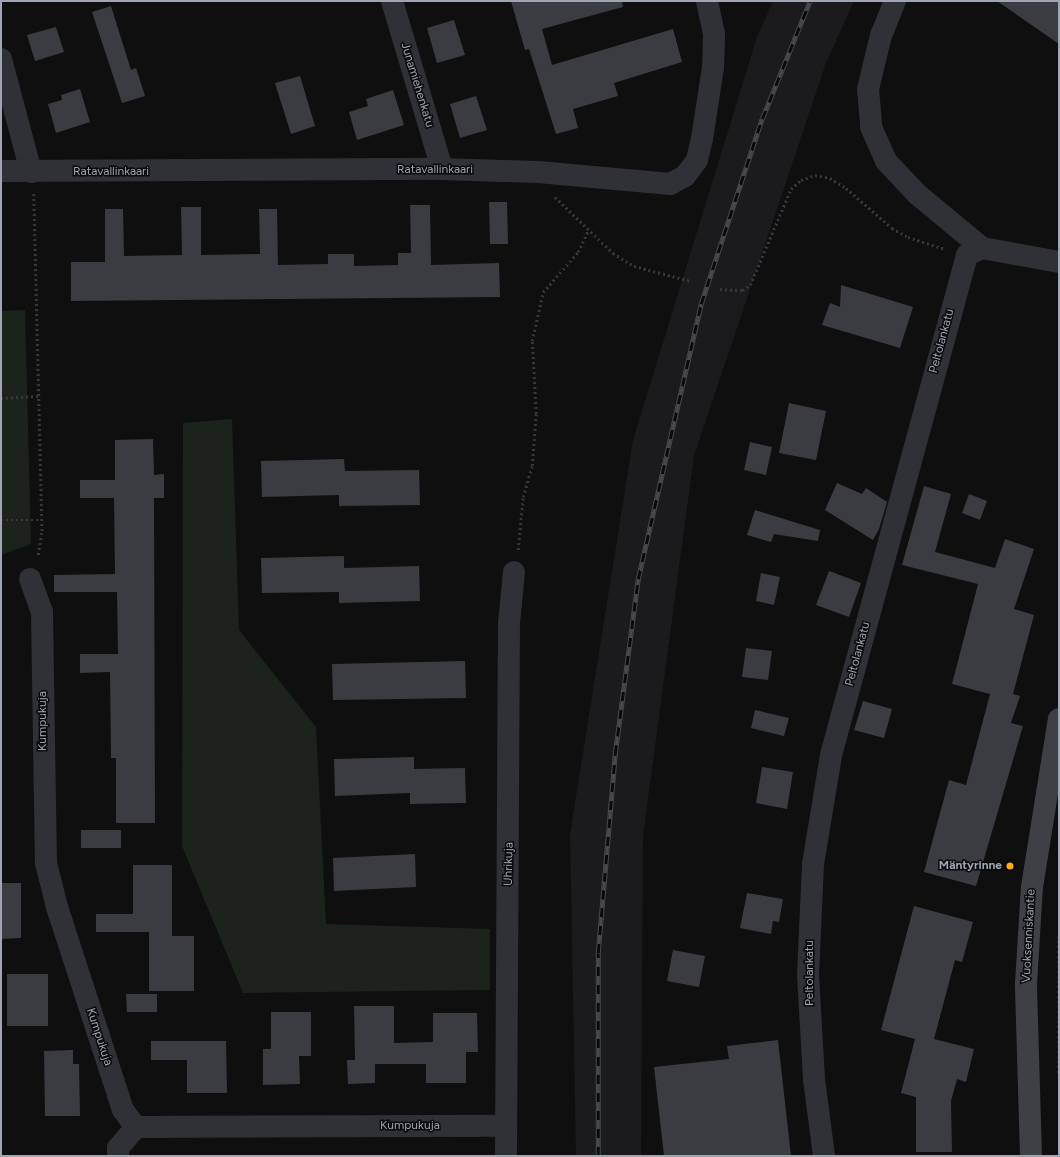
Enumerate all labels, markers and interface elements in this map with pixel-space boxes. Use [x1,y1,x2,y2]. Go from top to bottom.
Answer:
street label: Junamiehenkatu [397,41,437,129]
street label: Ratavallinkaari [397,163,473,177]
street label: Ratavallinkaari [73,165,149,179]
street label: Peltolankatu [927,307,957,375]
street label: Peltolankatu [843,620,873,688]
street label: Kumpukuja [36,691,50,751]
street label: Uhrikuja [501,842,517,886]
place label: Mäntyrinne [939,859,1002,873]
marker: Mäntyrinne [1005,861,1015,871]
street label: Vuoksenniskantie [1019,889,1039,983]
street label: Peltolankatu [803,940,817,1006]
street label: Kumpukuja [83,1006,115,1068]
street label: Kumpukuja [380,1119,440,1133]

